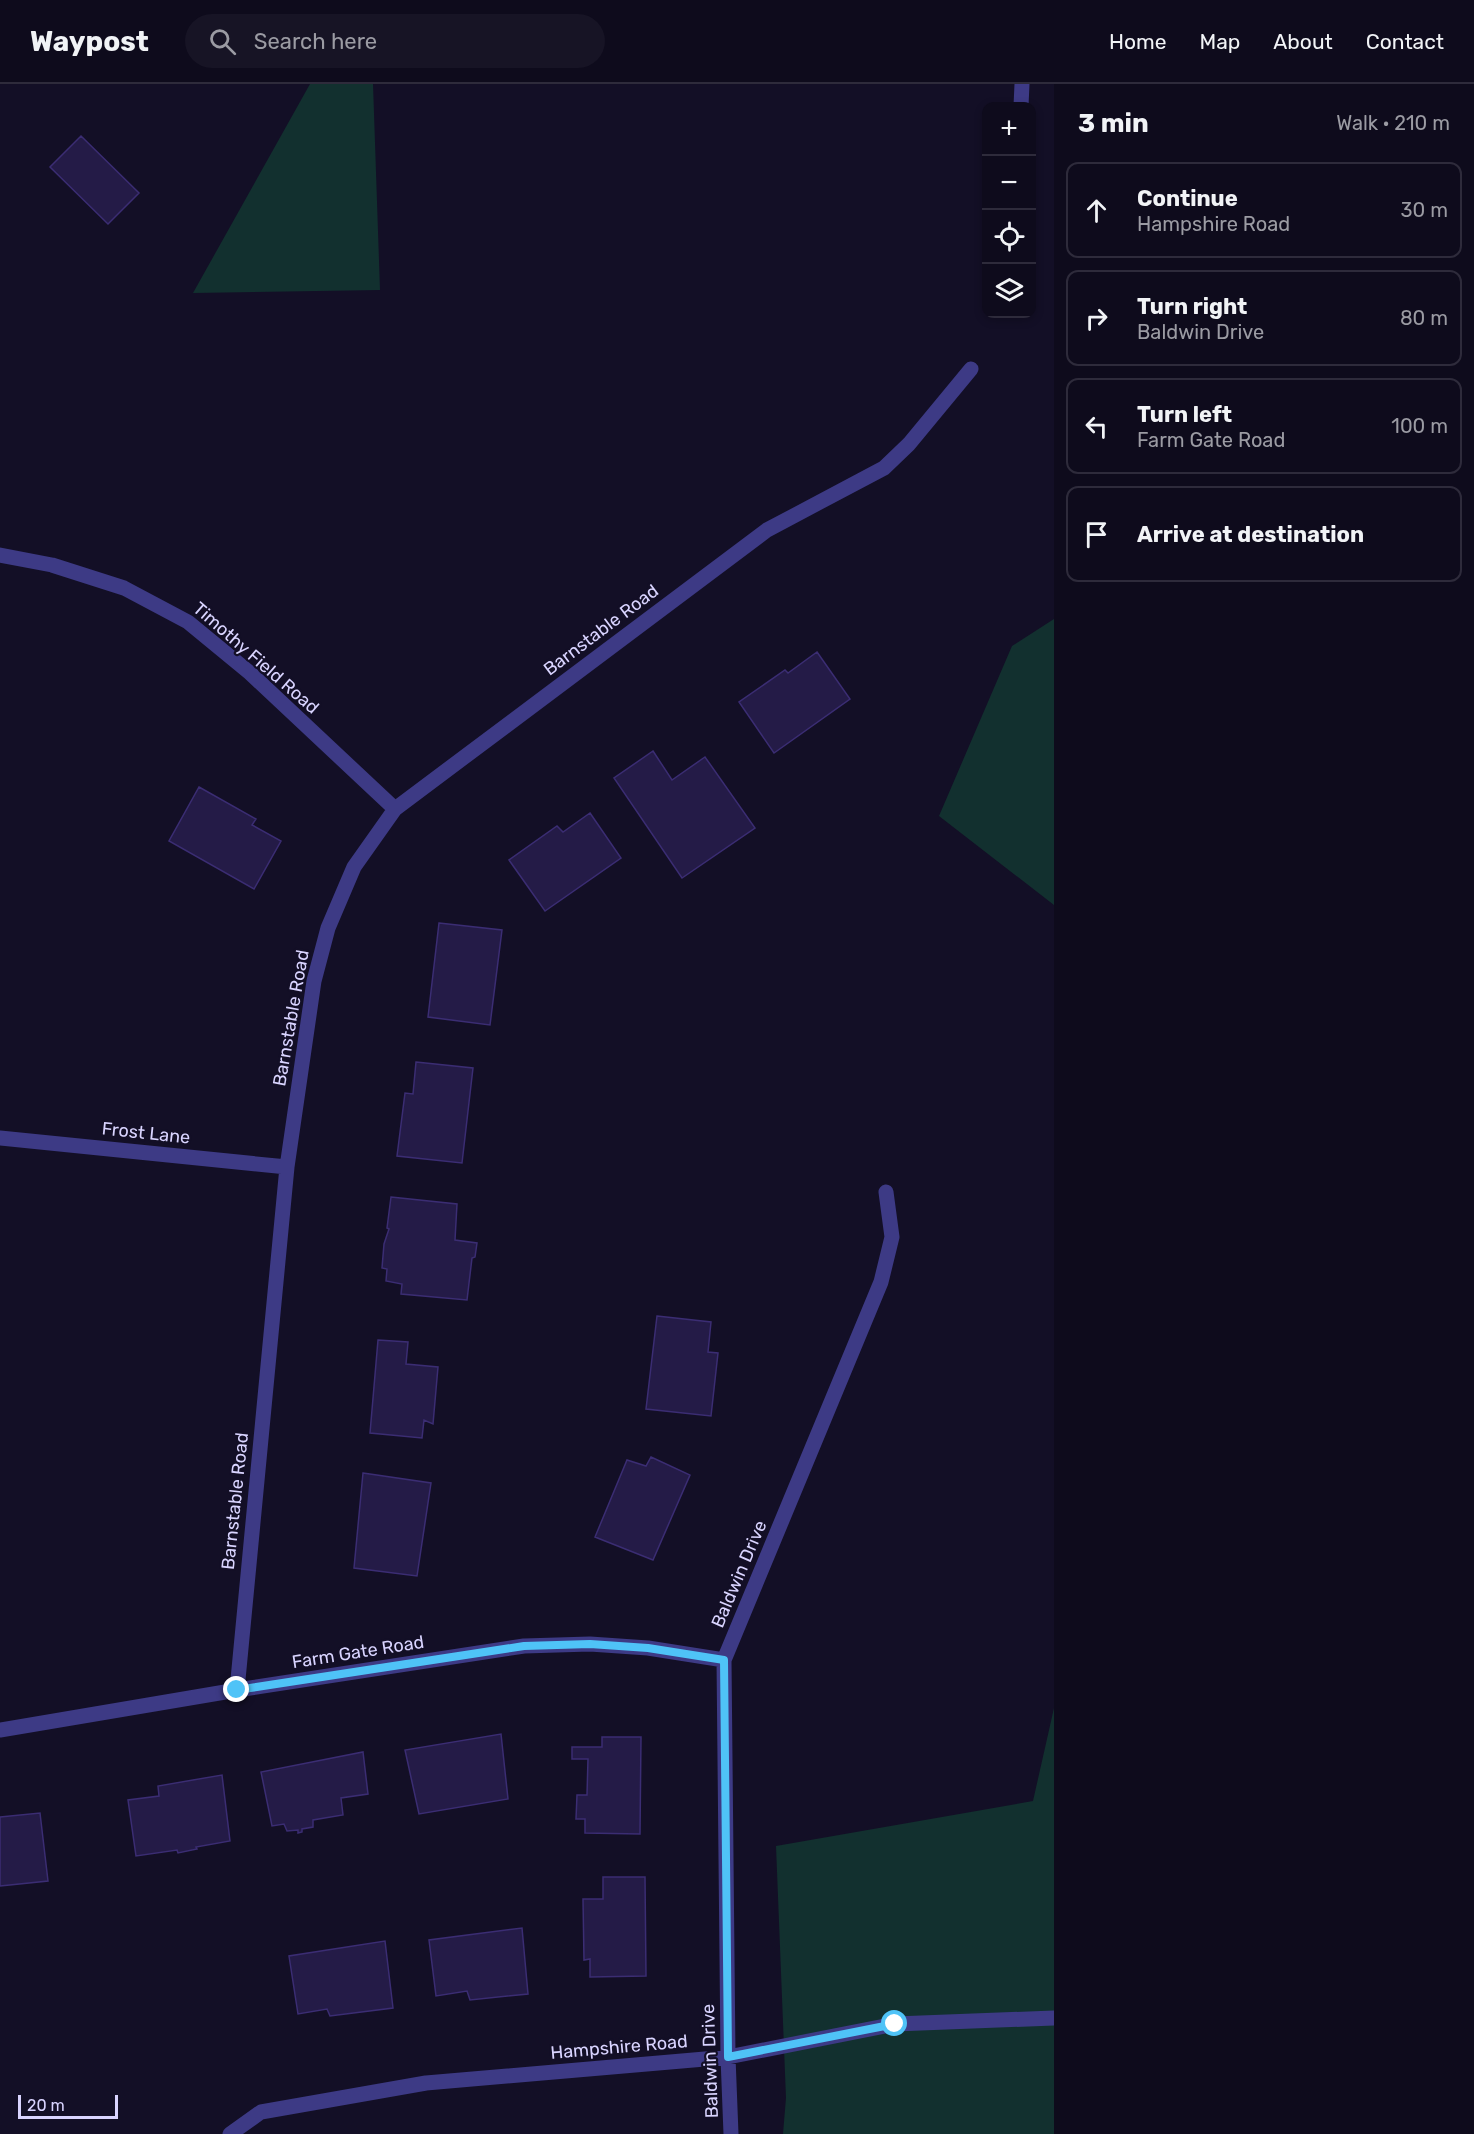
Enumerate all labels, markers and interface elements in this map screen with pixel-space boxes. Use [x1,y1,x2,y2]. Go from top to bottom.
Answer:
search box [185,14,605,68]
text: Waypost [30,25,149,58]
icon: search [206,25,239,58]
text: Search here [254,28,377,55]
text: Home [1109,29,1166,54]
text: Map [1199,29,1240,54]
text: About [1273,29,1333,54]
text: Contact [1366,29,1444,54]
map controls [982,102,1036,318]
button: + [982,102,1036,156]
text: 3 min [1078,108,1149,139]
text: Walk · 210 m [1336,111,1450,135]
button: − [982,156,1036,210]
text: Continue [1137,185,1238,212]
icon: ahead [1080,194,1113,227]
text: 30 m [1401,198,1448,222]
button: locate [982,210,1036,264]
text: Hampshire Road [1137,212,1290,236]
button: layers [982,264,1036,318]
text: Turn right [1137,293,1247,320]
icon: right [1080,302,1113,335]
text: 80 m [1400,306,1448,330]
text: Baldwin Drive [1137,320,1264,344]
text: Turn left [1137,401,1232,428]
icon: left [1080,410,1113,443]
text: 100 m [1391,414,1448,438]
text: Farm Gate Road [1137,428,1285,452]
icon: arrive [1080,518,1113,551]
text: Arrive at destination [1137,521,1364,548]
street label: Barnstable Road [539,580,663,680]
street label: Timothy Field Road [189,597,323,719]
street label: Barnstable Road [268,948,314,1088]
street label: Frost Lane [101,1117,191,1149]
street label: Barnstable Road [217,1431,253,1571]
street label: Baldwin Drive [707,1517,771,1631]
street label: Farm Gate Road [290,1631,426,1673]
route end [223,1676,249,1702]
street label: Baldwin Drive [697,2003,723,2119]
route start [881,2010,907,2036]
street label: Hampshire Road [549,2030,689,2064]
scale bar [18,2092,118,2120]
text: 20 m [27,2096,65,2115]

